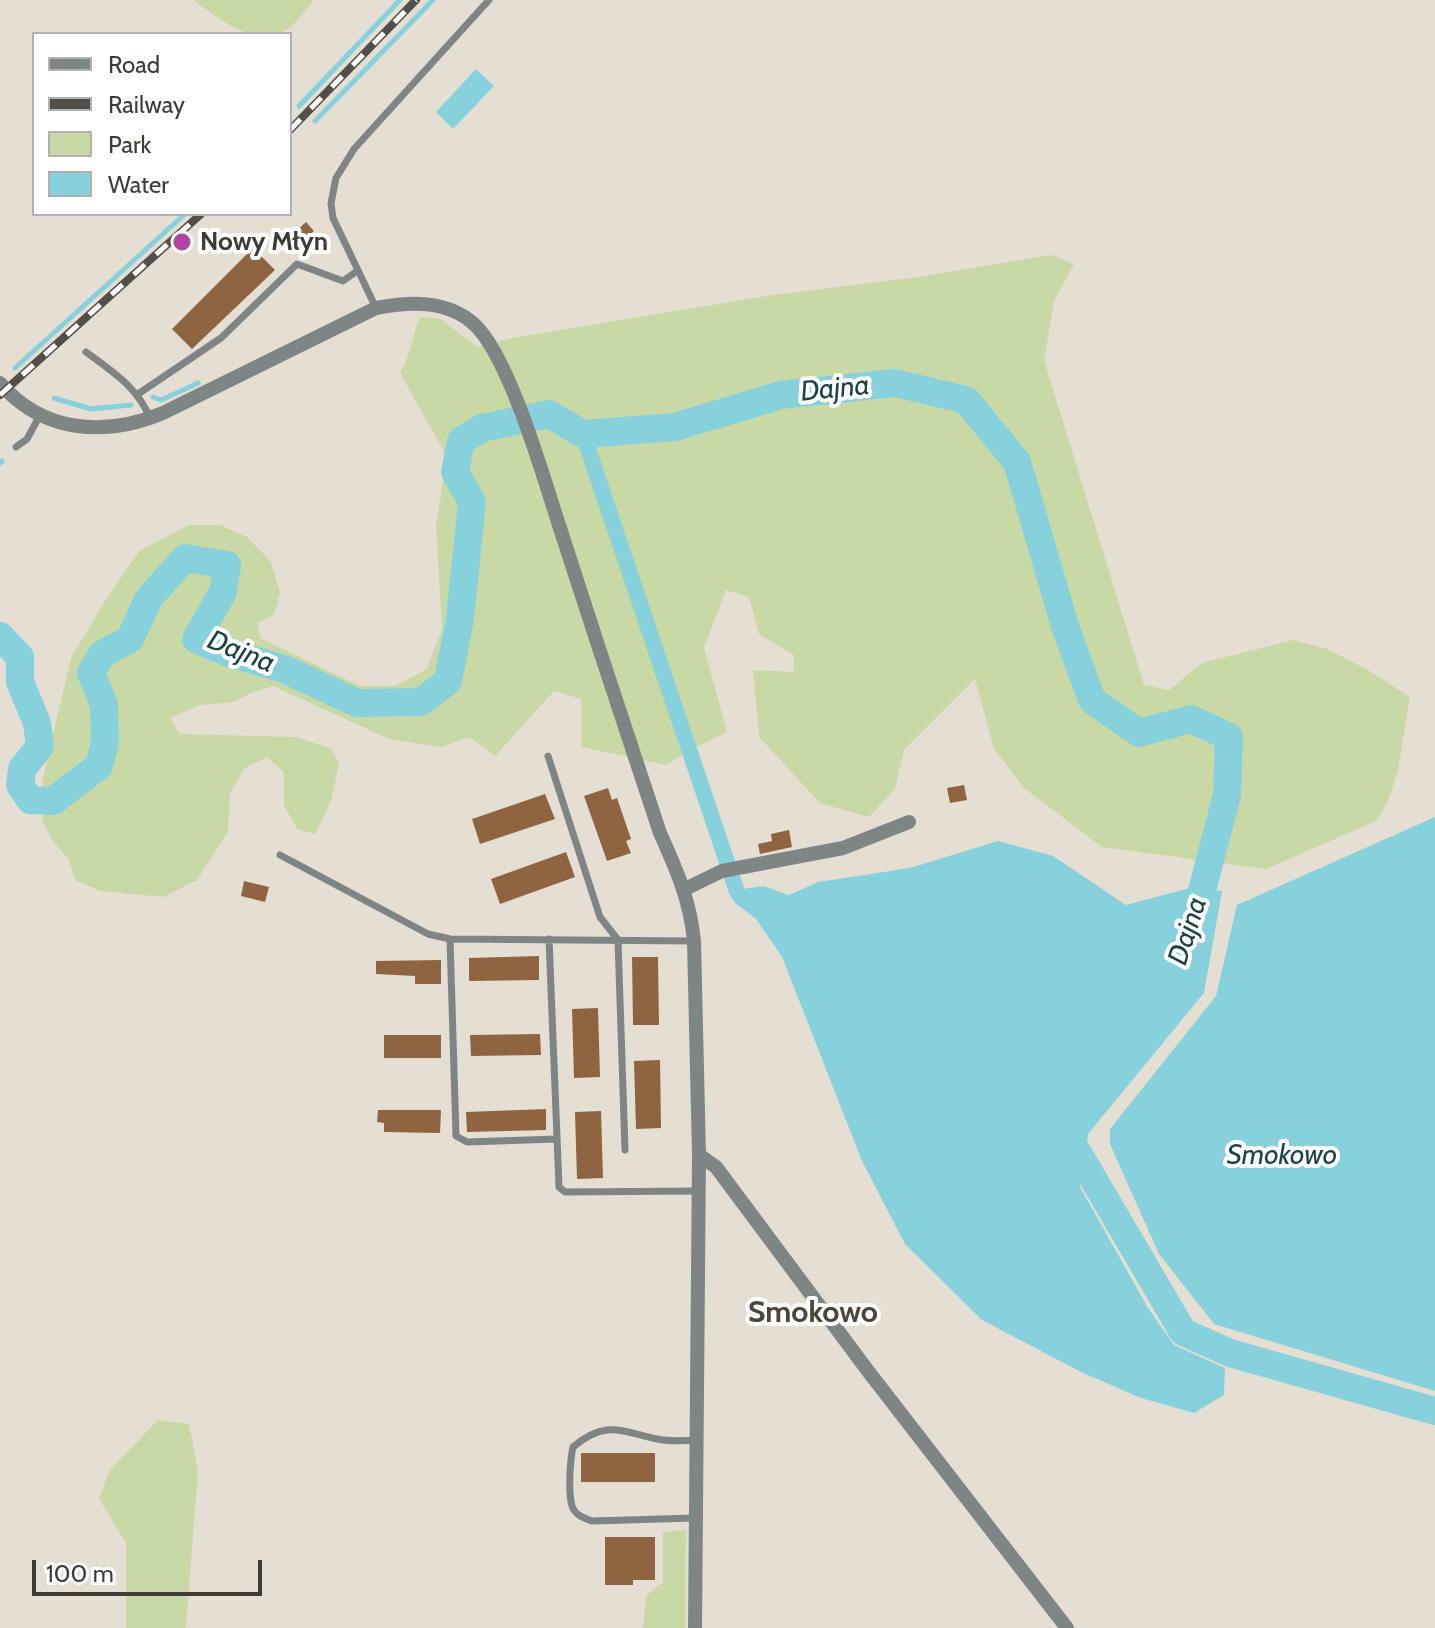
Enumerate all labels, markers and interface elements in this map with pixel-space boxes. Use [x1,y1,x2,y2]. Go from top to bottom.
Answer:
legend [32,32,292,216]
text: Road [108,50,160,79]
text: Railway [108,90,185,119]
text: Park [108,130,151,159]
text: Water [108,170,169,199]
place label: Nowy Młyn [200,226,328,258]
marker: Nowy Młyn [171,231,193,253]
water label: Dajna [799,369,871,409]
water label: Dajna [203,623,279,681]
water label: Dajna [1161,893,1215,969]
water label: Smokowo [1227,1139,1337,1173]
district label: Smokowo [748,1295,878,1331]
scale bar [36,1544,266,1594]
text: 100 m [46,1559,114,1588]

